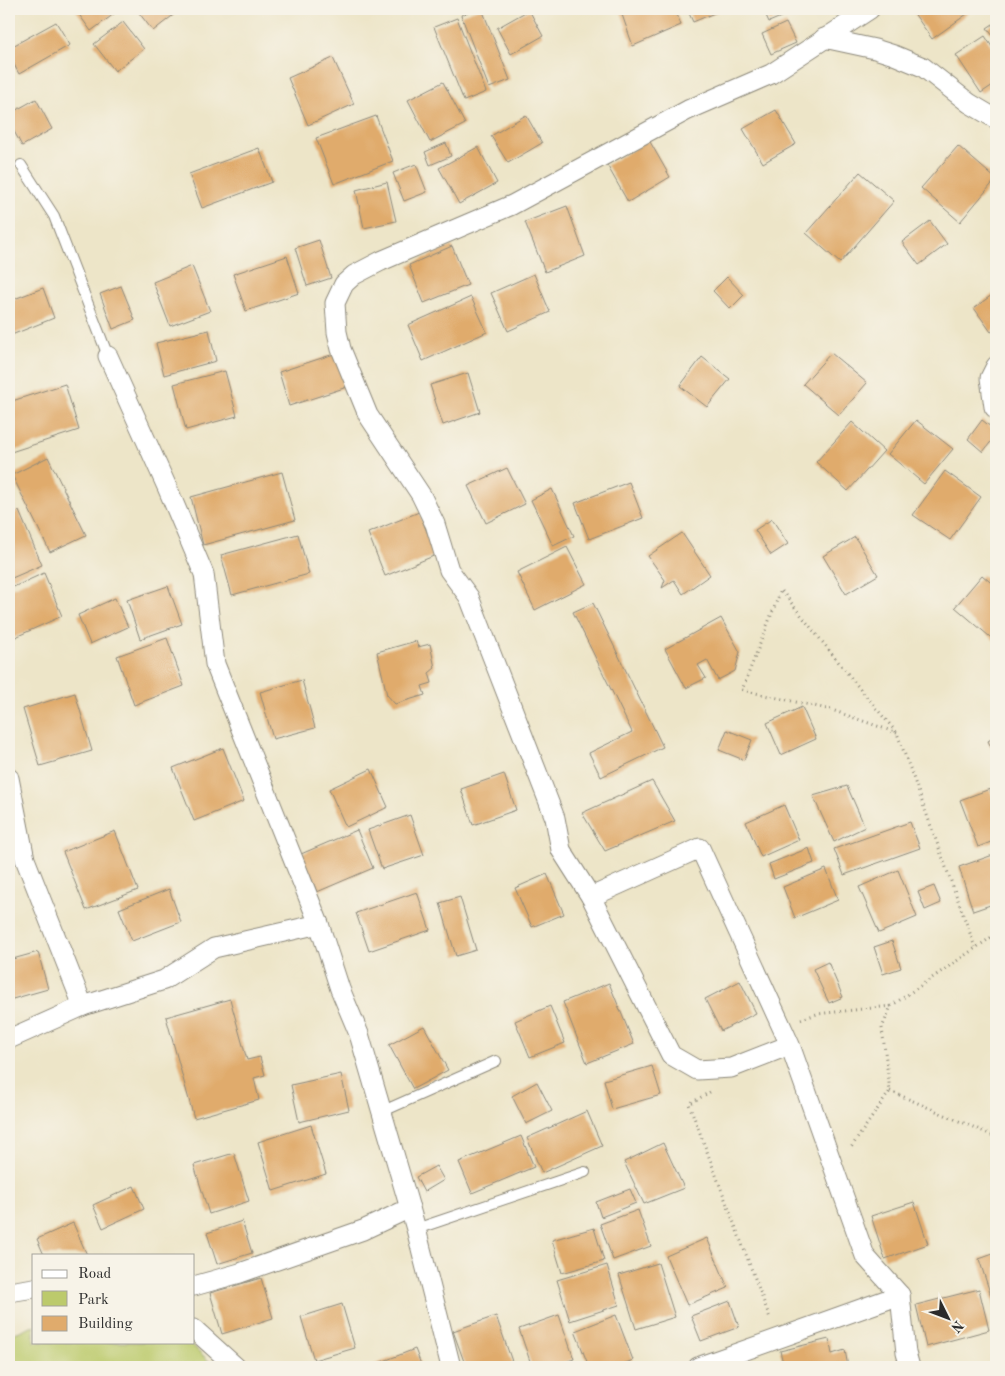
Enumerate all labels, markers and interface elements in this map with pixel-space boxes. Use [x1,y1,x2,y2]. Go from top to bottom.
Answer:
legend [32,1254,195,1344]
text: Road [78,1267,112,1282]
text: Park [78,1293,109,1308]
north arrow [922,1294,972,1344]
text: Building [78,1317,133,1332]
text: N [948,1317,966,1335]

